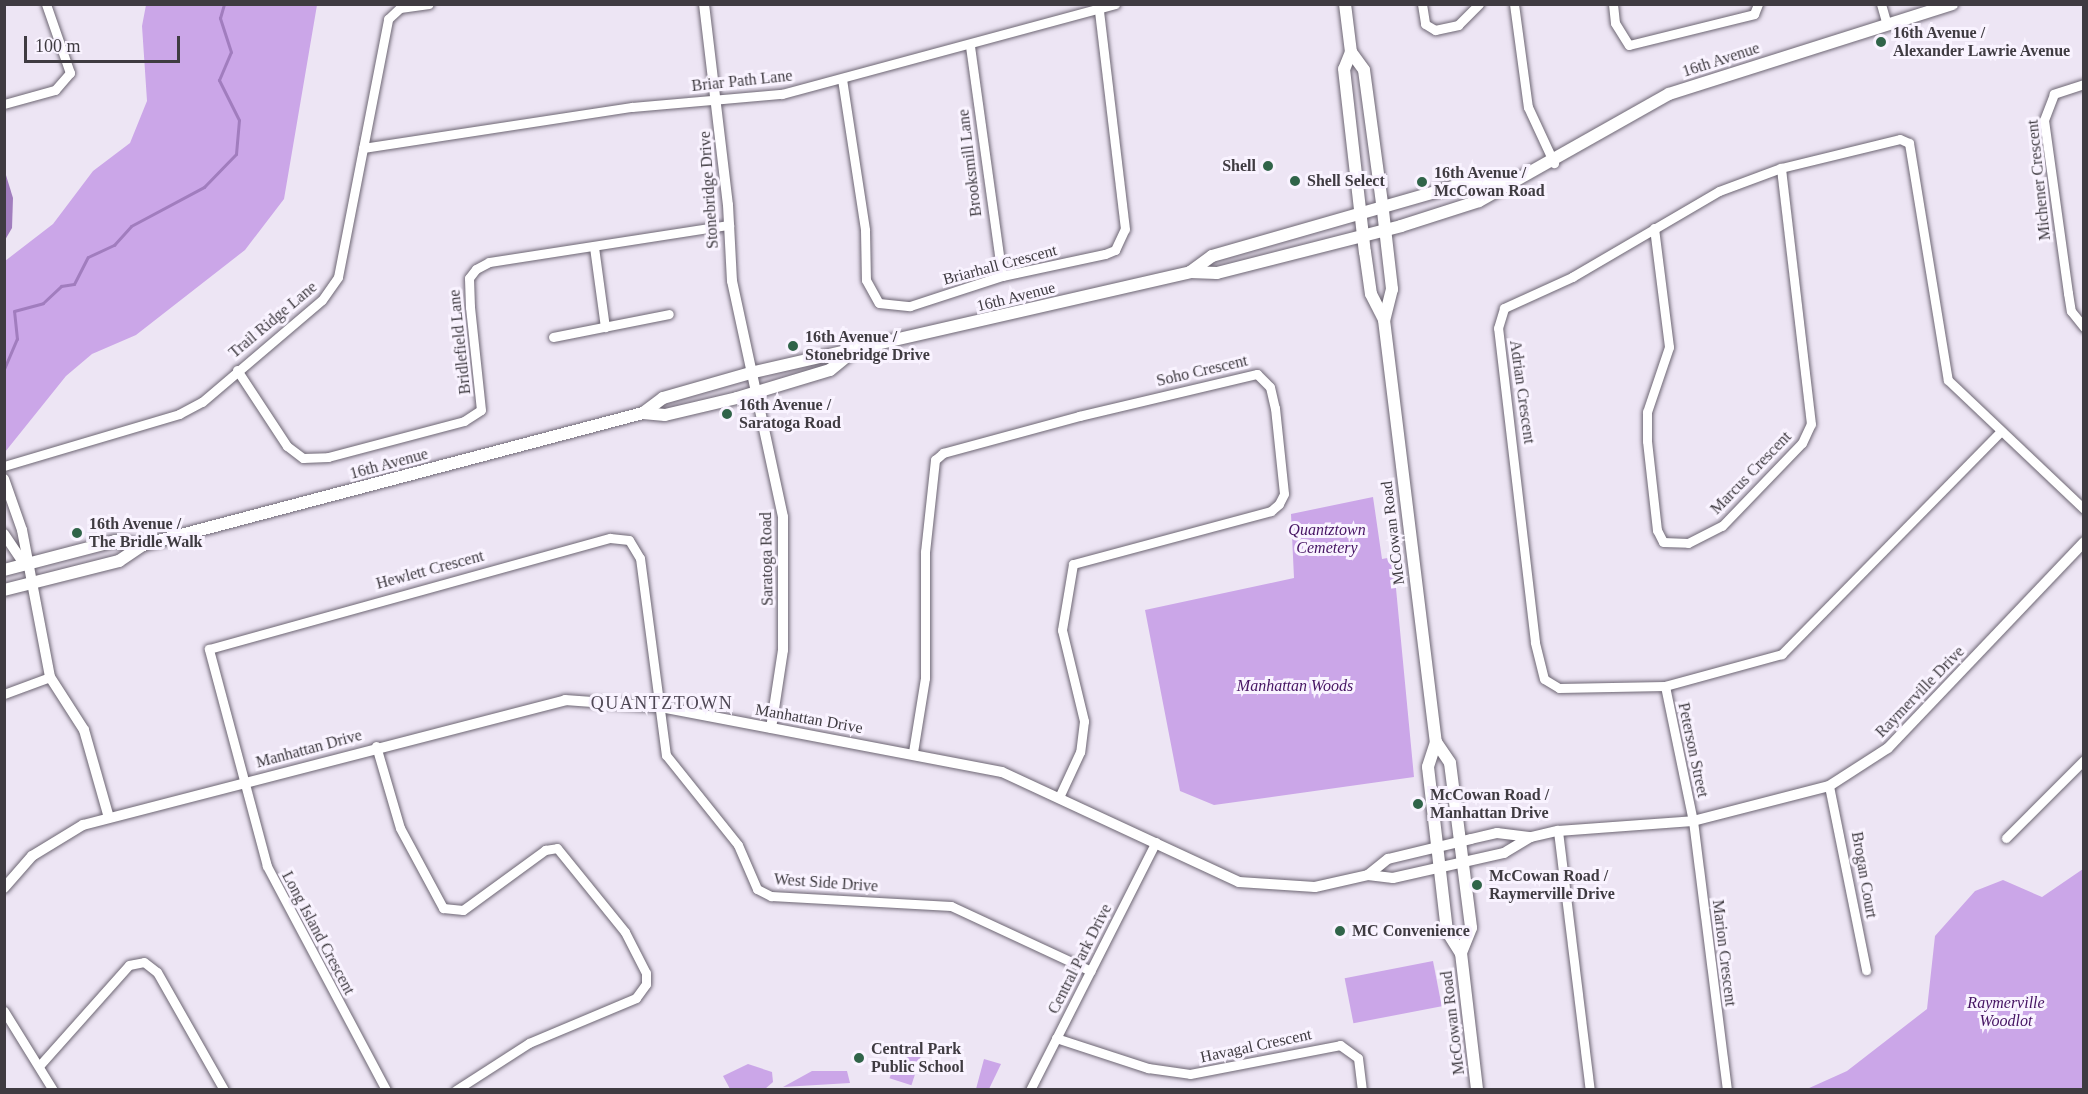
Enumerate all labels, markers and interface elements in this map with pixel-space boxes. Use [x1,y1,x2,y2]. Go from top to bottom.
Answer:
place label: 16th Avenue / Alexander Lawrie Avenue [1893,23,2071,61]
scale bar [27,24,183,62]
marker: 16th Avenue / Alexander Lawrie Avenue [1874,35,1888,49]
text: 100 m [35,36,81,56]
street label: 16th Avenue [1680,38,1762,82]
street label: Briar Path Lane [691,66,793,96]
street label: Brooksmill Lane [954,108,986,218]
street label: Michener Crescent [2023,119,2055,241]
street label: Stonebridge Drive [695,131,723,249]
place label: Shell [1222,156,1256,176]
marker: Shell [1261,159,1275,173]
place label: 16th Avenue / McCowan Road [1434,163,1545,201]
place label: Shell Select [1307,171,1385,191]
marker: Shell Select [1288,174,1302,188]
marker: 16th Avenue / McCowan Road [1415,175,1429,189]
street label: Briarhall Crescent [941,241,1059,289]
street label: Trail Ridge Lane [225,278,321,362]
street label: 16th Avenue [974,278,1058,316]
street label: Bridlefield Lane [445,289,475,395]
place label: 16th Avenue / Stonebridge Drive [805,327,930,365]
marker: 16th Avenue / Stonebridge Drive [786,339,800,353]
street label: Adrian Crescent [1505,339,1539,445]
street label: Soho Crescent [1155,351,1249,391]
place label: 16th Avenue / Saratoga Road [739,395,841,433]
marker: 16th Avenue / Saratoga Road [720,407,734,421]
street label: Marcus Crescent [1707,428,1795,518]
street label: 16th Avenue [347,444,431,484]
street label: McCowan Road [1377,480,1409,586]
street label: Saratoga Road [757,512,777,606]
place label: 16th Avenue / The Bridle Walk [89,514,203,552]
park label: Quantztown Cemetery [1288,520,1366,558]
marker: 16th Avenue / The Bridle Walk [70,526,84,540]
street label: Hewlett Crescent [374,546,486,594]
street label: Raymerville Drive [1872,642,1968,742]
park label: Manhattan Woods [1237,676,1353,696]
district label: QUANTZTOWN [591,692,733,714]
street label: Manhattan Drive [754,700,864,738]
street label: Peterson Street [1674,701,1712,799]
street label: Manhattan Drive [254,726,364,772]
place label: McCowan Road / Manhattan Drive [1430,785,1549,823]
marker: McCowan Road / Manhattan Drive [1411,797,1425,811]
street label: Brogan Court [1847,830,1881,920]
place label: McCowan Road / Raymerville Drive [1489,866,1615,904]
street label: Long Island Crescent [277,868,359,998]
street label: West Side Drive [773,870,879,896]
marker: McCowan Road / Raymerville Drive [1470,878,1484,892]
street label: Marion Crescent [1708,899,1740,1007]
street label: Central Park Drive [1044,901,1116,1017]
place label: MC Convenience [1352,921,1470,941]
marker: MC Convenience [1333,924,1347,938]
street label: McCowan Road [1437,970,1469,1076]
park label: Raymerville Woodlot [1967,993,2045,1031]
street label: Havagal Crescent [1199,1025,1313,1067]
place label: Central Park Public School [871,1039,964,1077]
marker: Central Park Public School [852,1051,866,1065]

